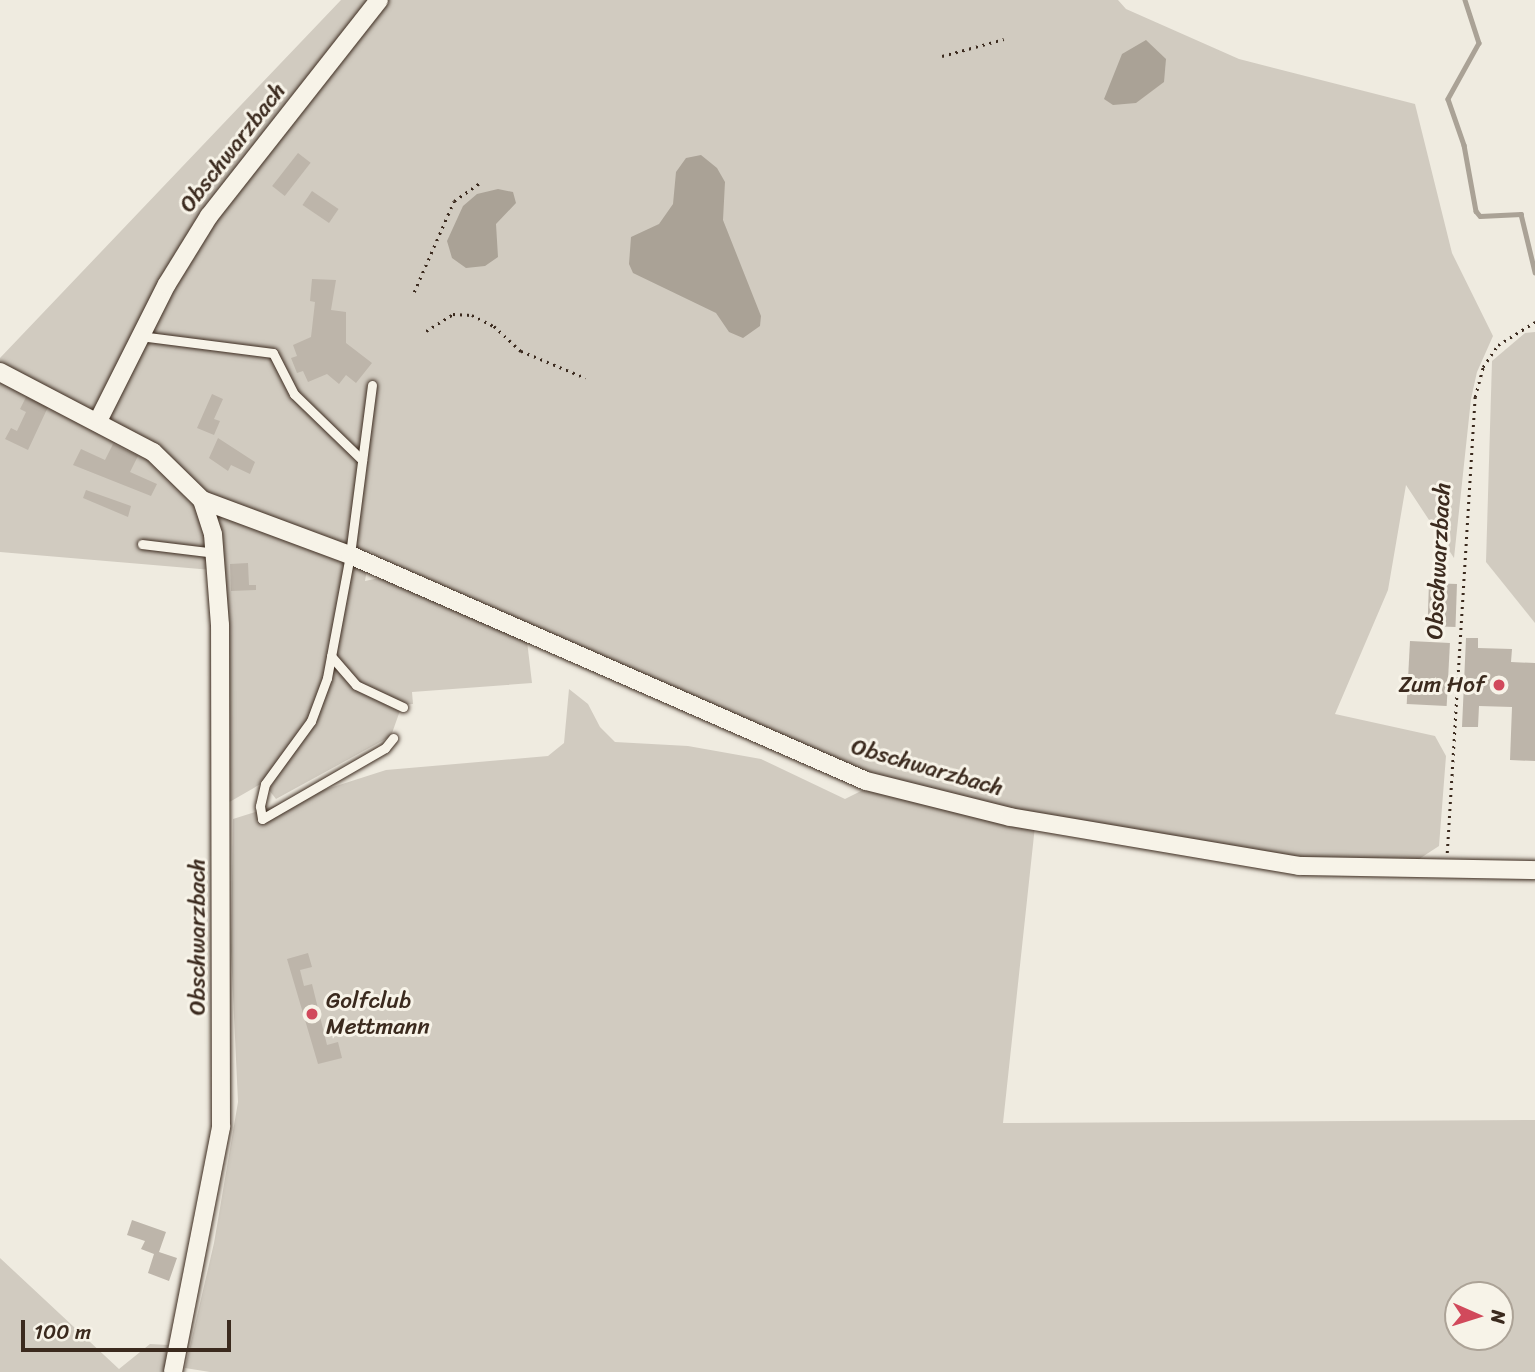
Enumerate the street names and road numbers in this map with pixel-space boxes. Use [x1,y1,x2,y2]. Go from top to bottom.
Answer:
street label: Obschwarzbach [174,78,292,218]
street label: Obschwarzbach [1421,482,1457,640]
street label: Obschwarzbach [848,733,1006,803]
street label: Obschwarzbach [184,859,212,1015]

